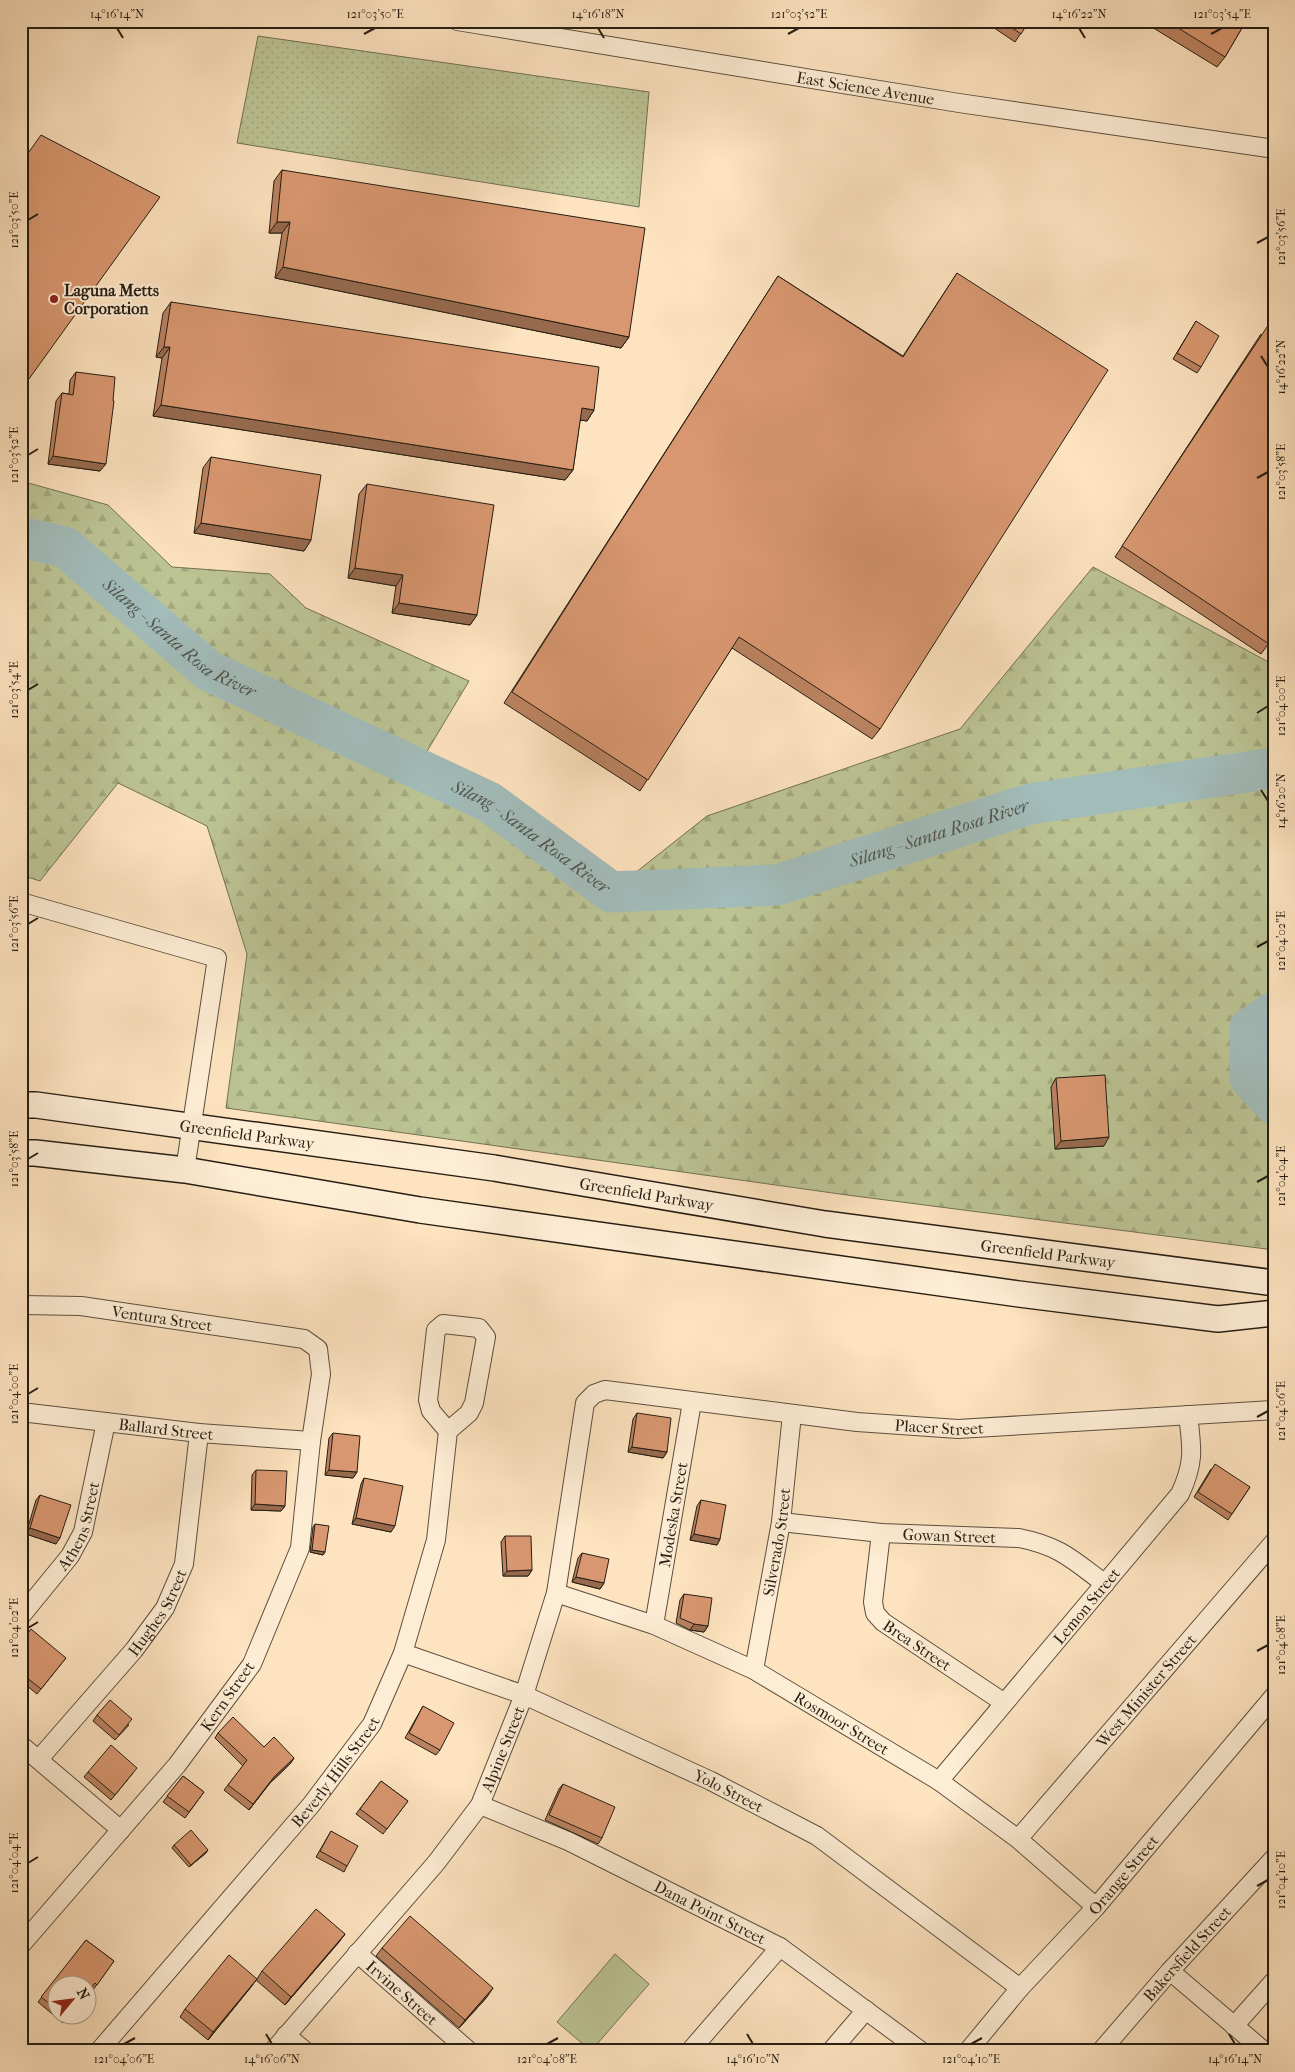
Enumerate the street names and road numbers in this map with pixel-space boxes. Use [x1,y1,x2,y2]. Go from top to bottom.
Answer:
street label: East Science Avenue [795,68,936,109]
street label: Greenfield Parkway [178,1116,316,1153]
street label: Greenfield Parkway [578,1174,715,1215]
street label: Greenfield Parkway [980,1236,1117,1272]
street label: Ventura Street [110,1302,214,1335]
street label: Ballard Street [118,1415,214,1444]
street label: Placer Street [894,1416,984,1439]
street label: Modeska Street [655,1460,692,1569]
street label: Athens Street [53,1480,103,1575]
street label: Silverado Street [759,1487,794,1598]
street label: Gowan Street [902,1525,997,1547]
street label: Lemon Street [1049,1564,1124,1648]
street label: Hughes Street [124,1566,191,1660]
street label: Brea Street [879,1616,955,1675]
street label: West Minister Street [1092,1630,1200,1752]
street label: Kern Street [196,1657,259,1735]
street label: Rosmoor Street [791,1687,893,1759]
street label: Alpine Street [477,1703,529,1796]
street label: Beverly Hills Street [287,1714,384,1831]
street label: Yolo Street [690,1765,767,1817]
street label: Orange Street [1085,1831,1163,1919]
street label: Dana Point Street [651,1877,769,1949]
street label: Bakersfield Street [1139,1902,1235,2005]
street label: Irvine Street [362,1957,442,2029]

